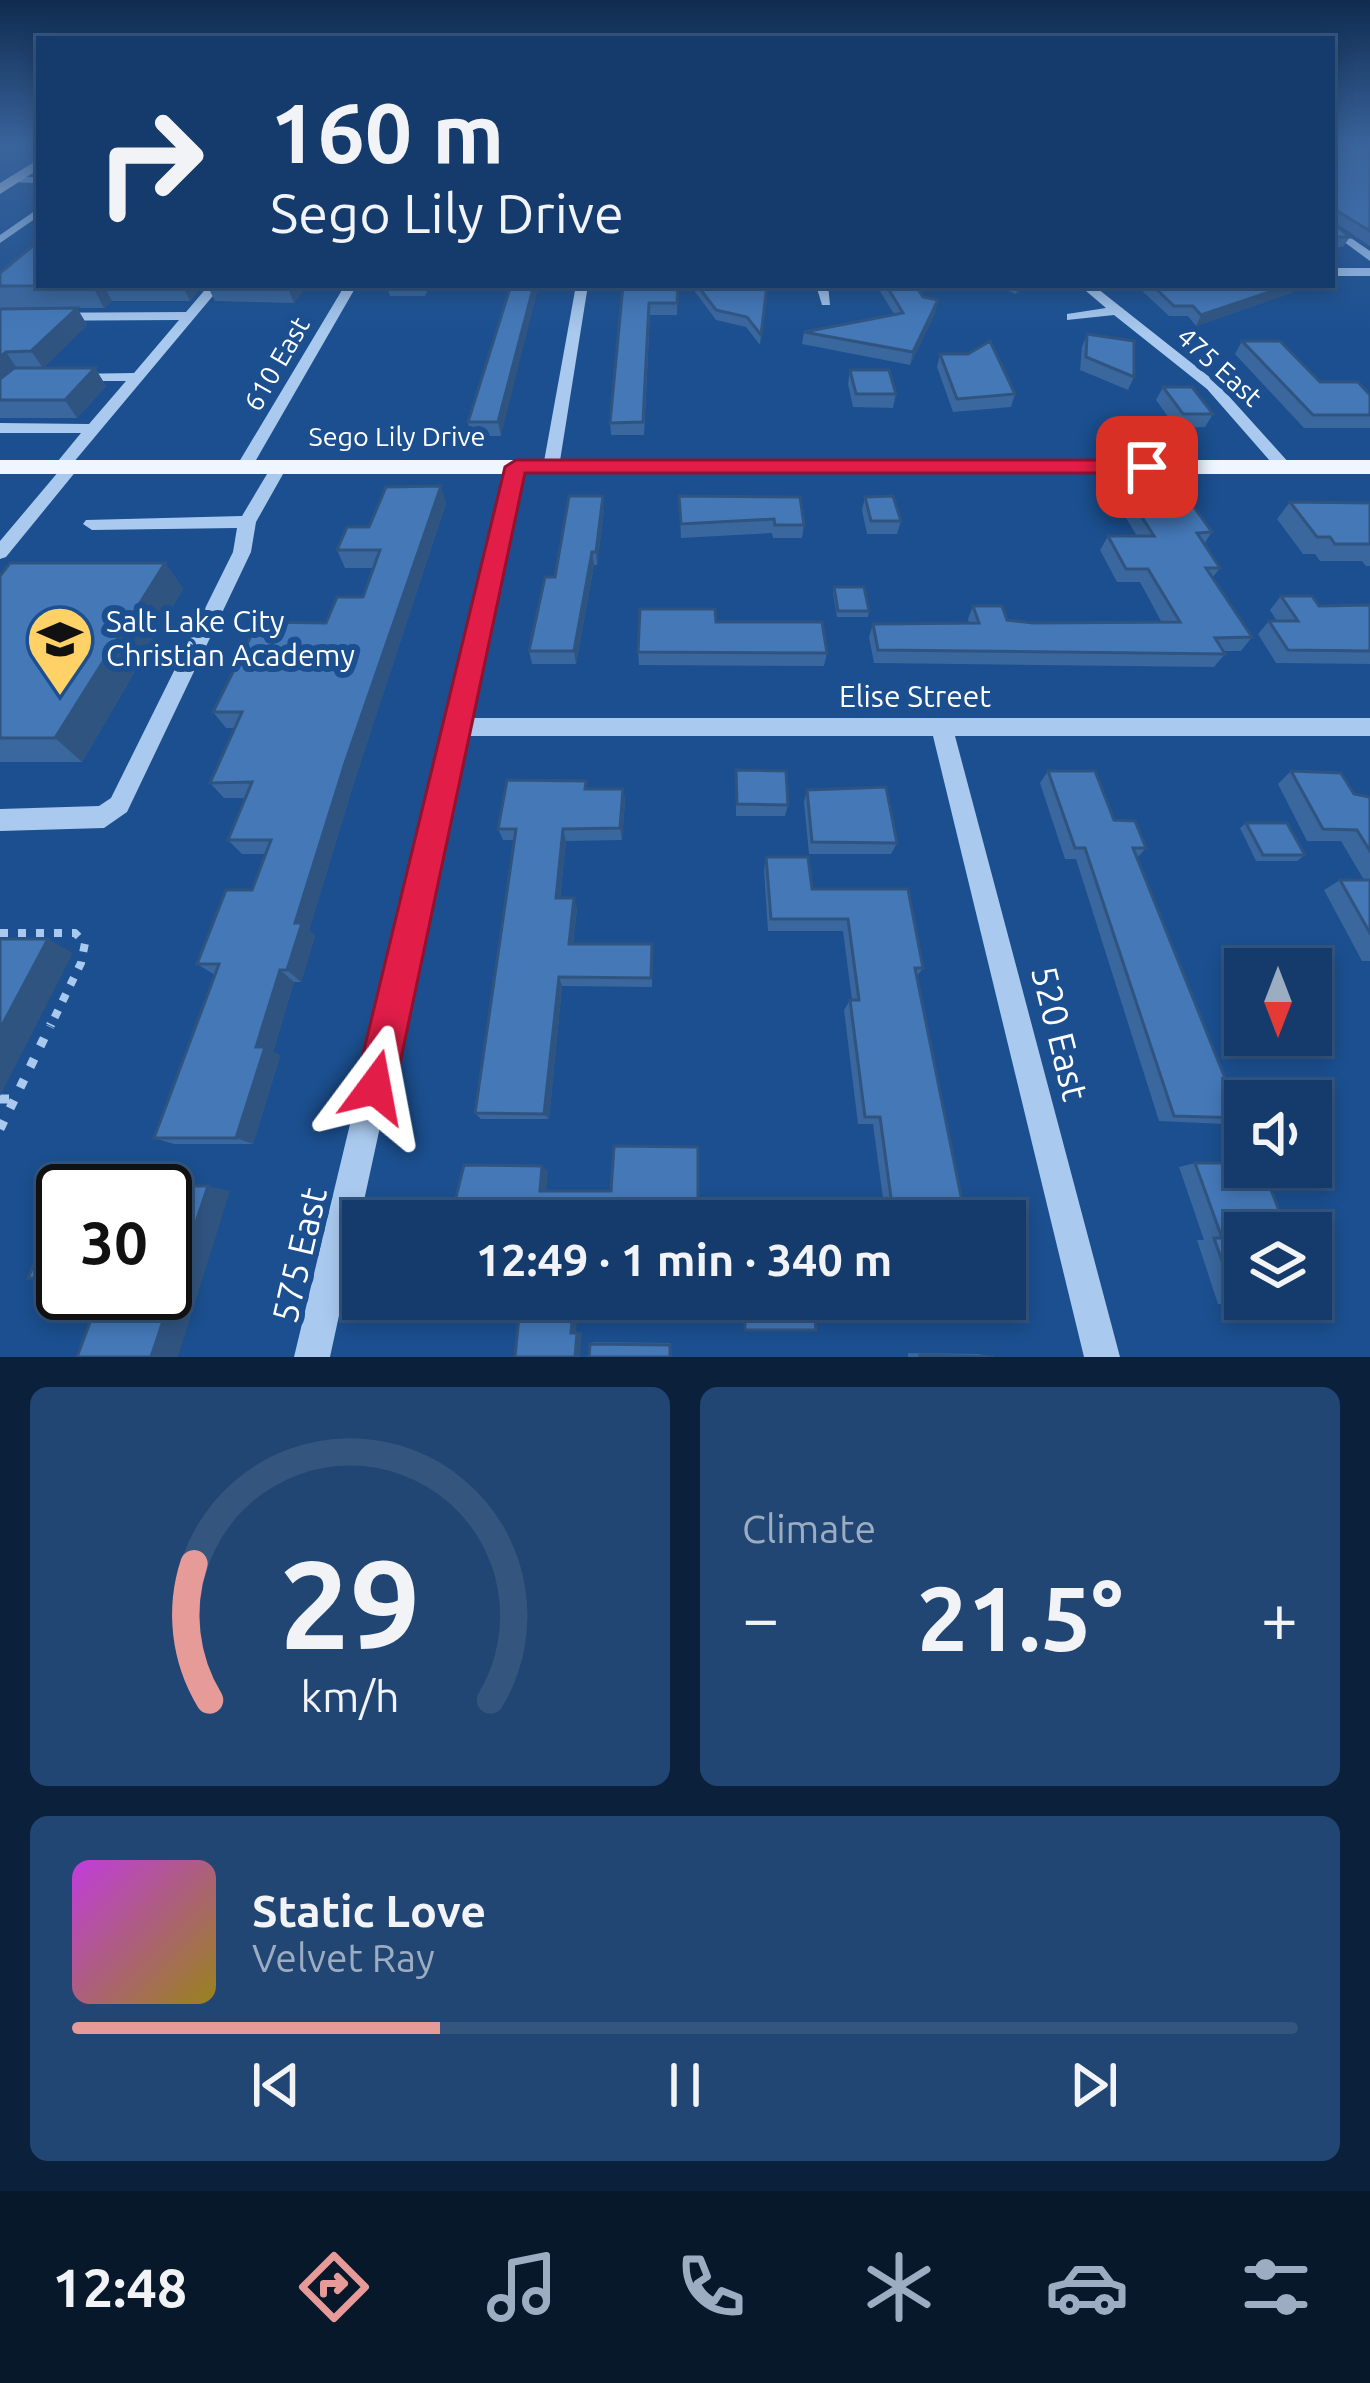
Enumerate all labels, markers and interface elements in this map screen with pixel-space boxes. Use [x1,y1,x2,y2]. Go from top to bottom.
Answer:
icon: right [72,84,228,240]
text: 160 m [270,85,504,179]
text: Sego Lily Drive [270,183,624,243]
street label: 610 East [237,311,315,416]
street label: 475 East [1171,321,1268,412]
pin [1096,416,1198,518]
street label: Sego Lily Drive [309,421,485,451]
icon: arrive [1114,434,1180,500]
school or university icon: Salt Lake City Christian Academy [25,604,95,698]
place label: Salt Lake City Christian Academy [106,604,355,672]
street label: Elise Street [839,679,991,713]
north arrow [1224,948,1332,1056]
map controls [1224,948,1332,1320]
street label: 520 East [1024,961,1097,1105]
position arrow [312,1024,438,1150]
button: sound [1224,1080,1332,1188]
speed limit sign: 30 [36,1164,192,1320]
street label: 575 East [263,1183,334,1327]
button: layers [1224,1212,1332,1320]
text: 12:49 · 1 min · 340 m [476,1234,892,1285]
text: Climate [742,1507,876,1550]
text: 29 [280,1533,420,1673]
text: 21.5° [917,1567,1123,1668]
text: − [742,1580,779,1654]
text: + [1261,1580,1298,1654]
text: km/h [300,1671,400,1719]
text: Static Love [252,1885,486,1936]
text: Velvet Ray [252,1936,435,1979]
icon: previous [243,2052,309,2118]
icon: pause [652,2052,718,2118]
icon: next [1061,2052,1127,2118]
icon: directions [292,2245,376,2329]
icon: music [480,2245,564,2329]
icon: phone [669,2245,753,2329]
icon: climate [857,2245,941,2329]
icon: car [1045,2245,1129,2329]
icon: filters [1234,2245,1318,2329]
text: 12:48 [52,2257,187,2317]

